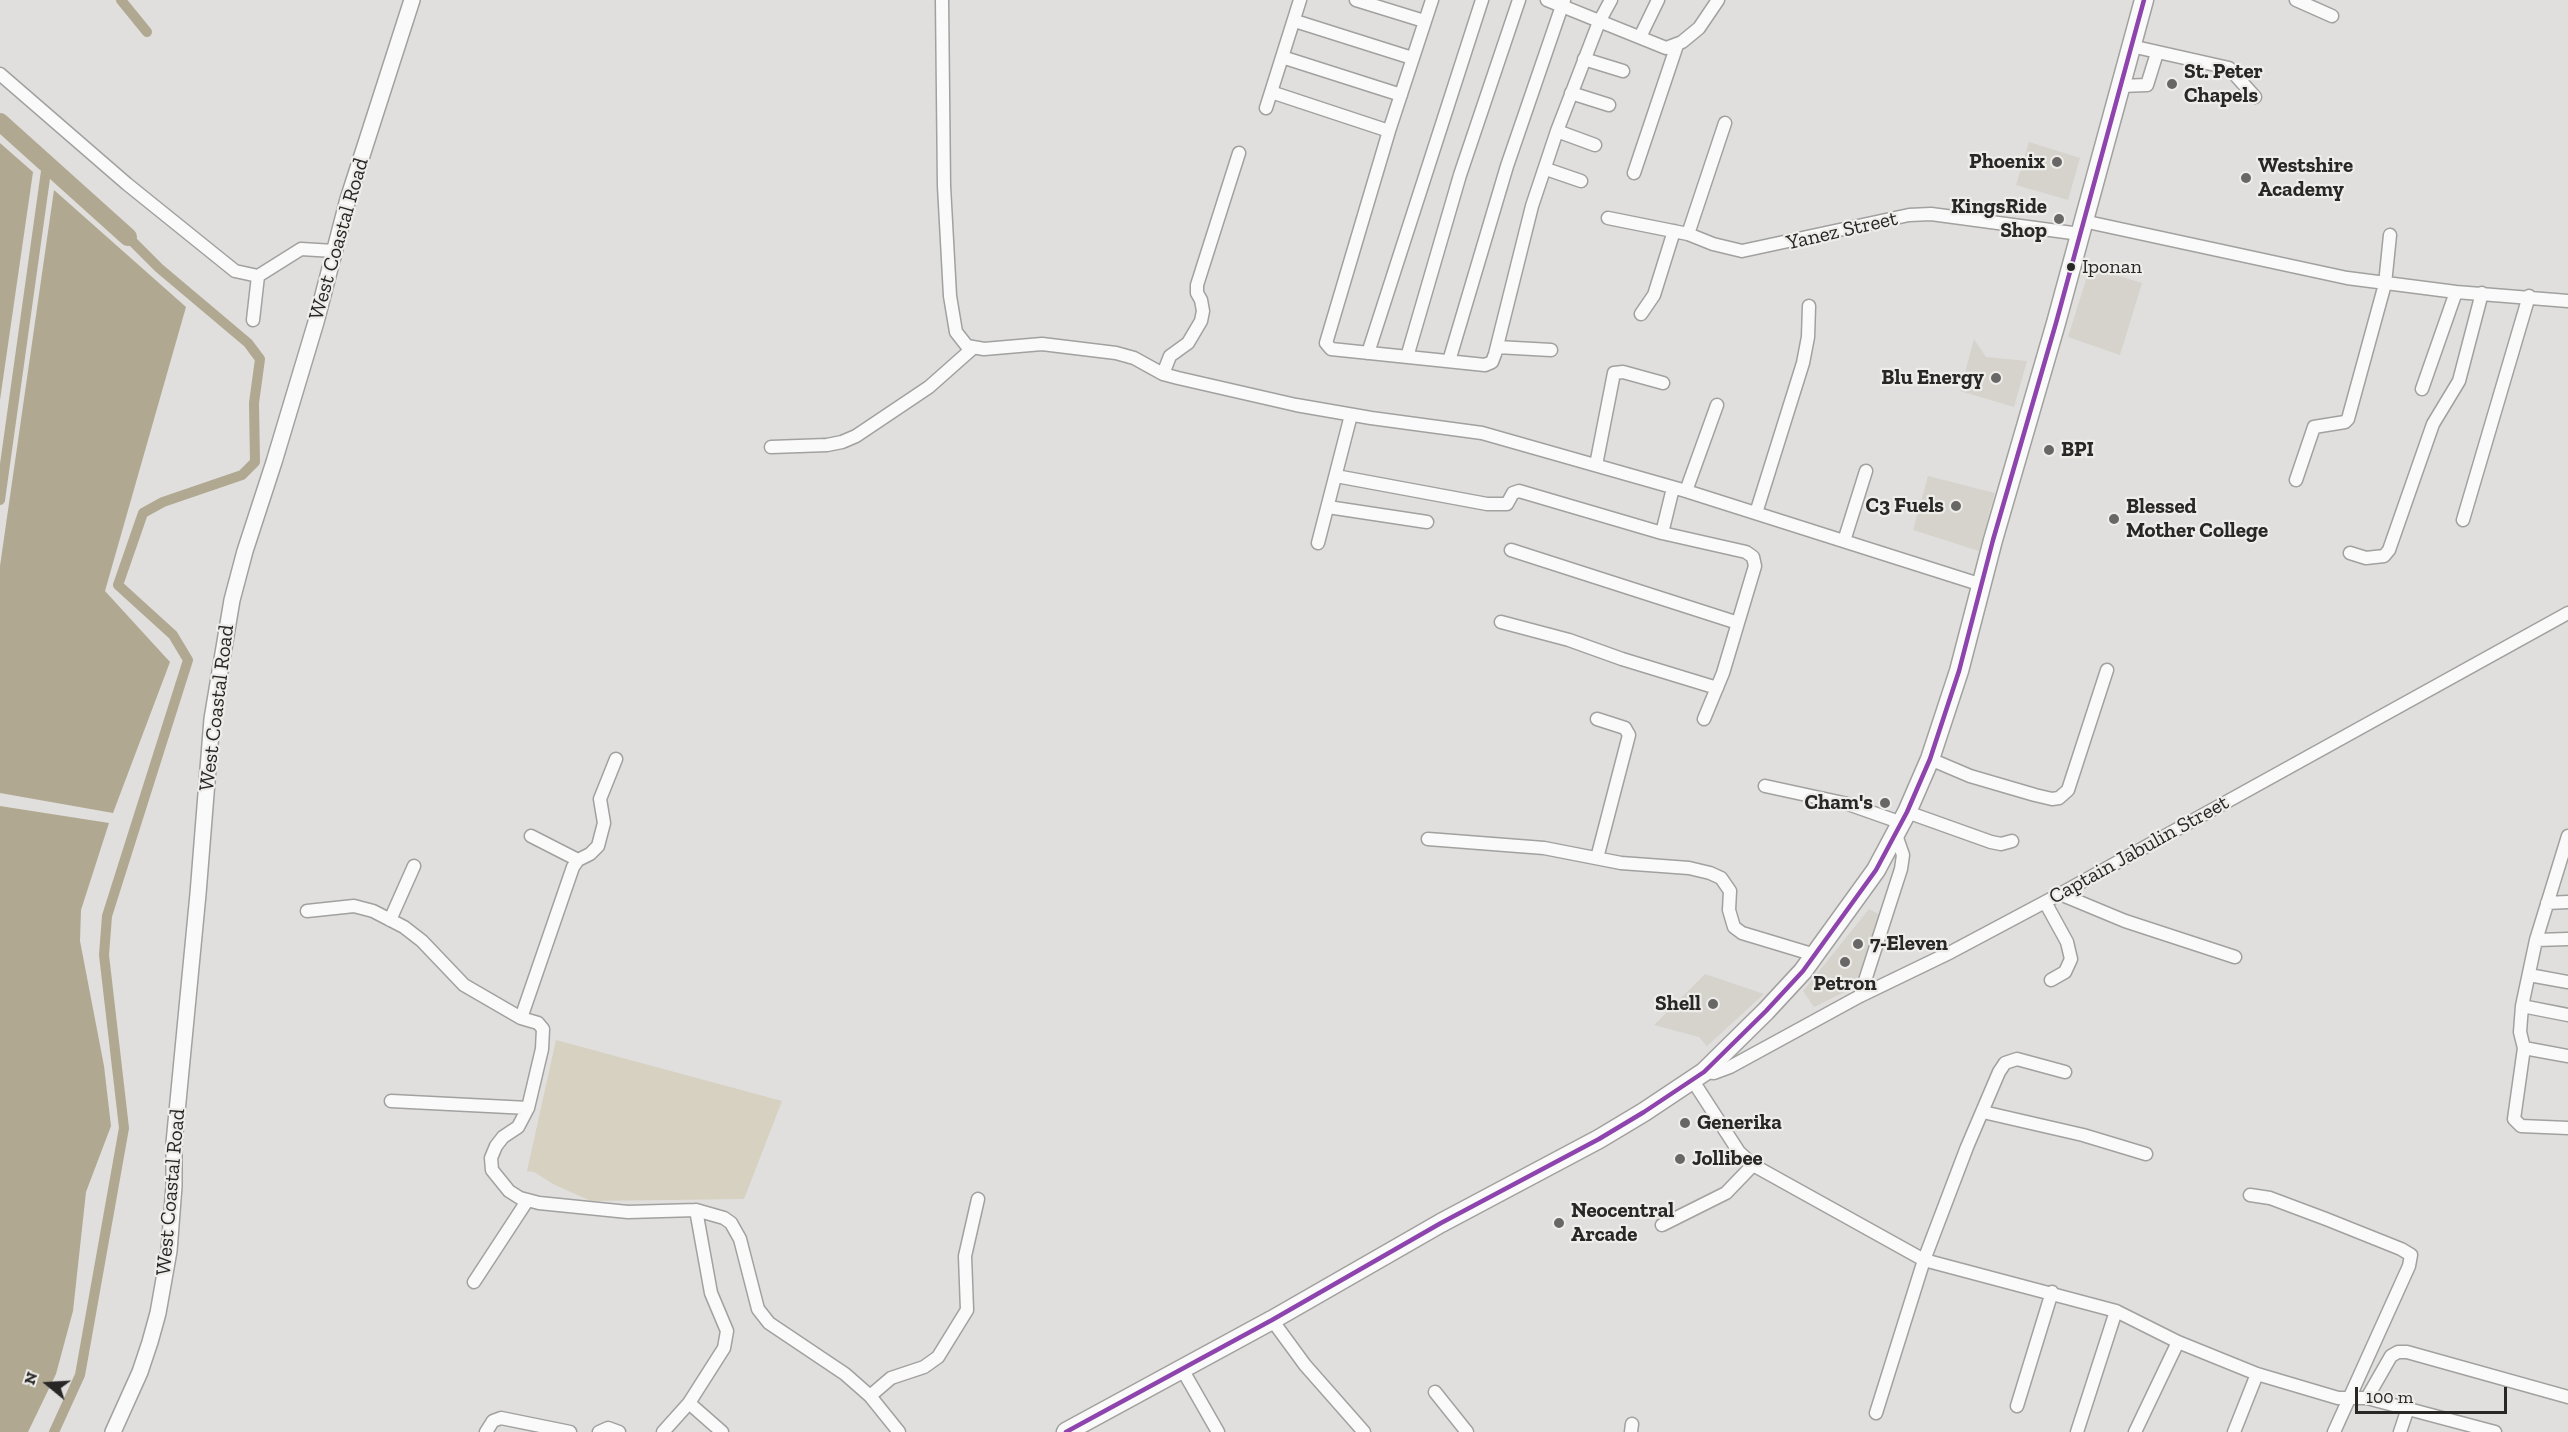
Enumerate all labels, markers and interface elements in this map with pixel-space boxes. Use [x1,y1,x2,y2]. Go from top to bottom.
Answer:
place label: St. Peter Chapels [2184,59,2263,109]
marker: St. Peter Chapels [2165,77,2179,91]
place label: Phoenix [1969,149,2045,175]
place label: Westshire Academy [2258,153,2353,203]
street label: West Coastal Road [304,155,374,323]
marker: Phoenix [2050,155,2064,169]
marker: Westshire Academy [2239,171,2253,185]
place label: KingsRide Shop [1951,194,2047,244]
street label: Yanez Street [1784,206,1900,256]
marker: KingsRide Shop [2052,212,2066,226]
place label: Iponan [2082,255,2142,279]
marker: Iponan [2065,261,2077,273]
place label: Blu Energy [1881,365,1984,391]
marker: Blu Energy [1989,371,2003,385]
place label: BPI [2061,437,2094,463]
marker: BPI [2042,443,2056,457]
place label: C3 Fuels [1865,493,1944,519]
place label: Blessed Mother College [2126,494,2268,544]
marker: C3 Fuels [1949,499,1963,513]
marker: Blessed Mother College [2107,512,2121,526]
street label: West Coastal Road [194,623,240,793]
place label: Cham's [1804,790,1873,816]
street label: Captain Jabulin Street [2045,790,2233,910]
marker: Cham's [1878,796,1892,810]
place label: 7-Eleven [1870,931,1948,957]
marker: 7-Eleven [1851,937,1865,951]
marker: Petron [1838,955,1852,969]
place label: Petron [1813,971,1877,997]
place label: Shell [1655,991,1701,1017]
marker: Shell [1706,997,1720,1011]
street label: West Coastal Road [151,1108,191,1276]
place label: Generika [1697,1110,1782,1136]
marker: Generika [1678,1116,1692,1130]
place label: Jollibee [1692,1146,1763,1172]
marker: Jollibee [1673,1152,1687,1166]
place label: Neocentral Arcade [1571,1198,1674,1248]
marker: Neocentral Arcade [1552,1216,1566,1230]
north arrow [18,1354,78,1414]
text: N [19,1370,41,1387]
scale bar [2358,1375,2510,1413]
text: 100 m [2366,1386,2413,1408]

